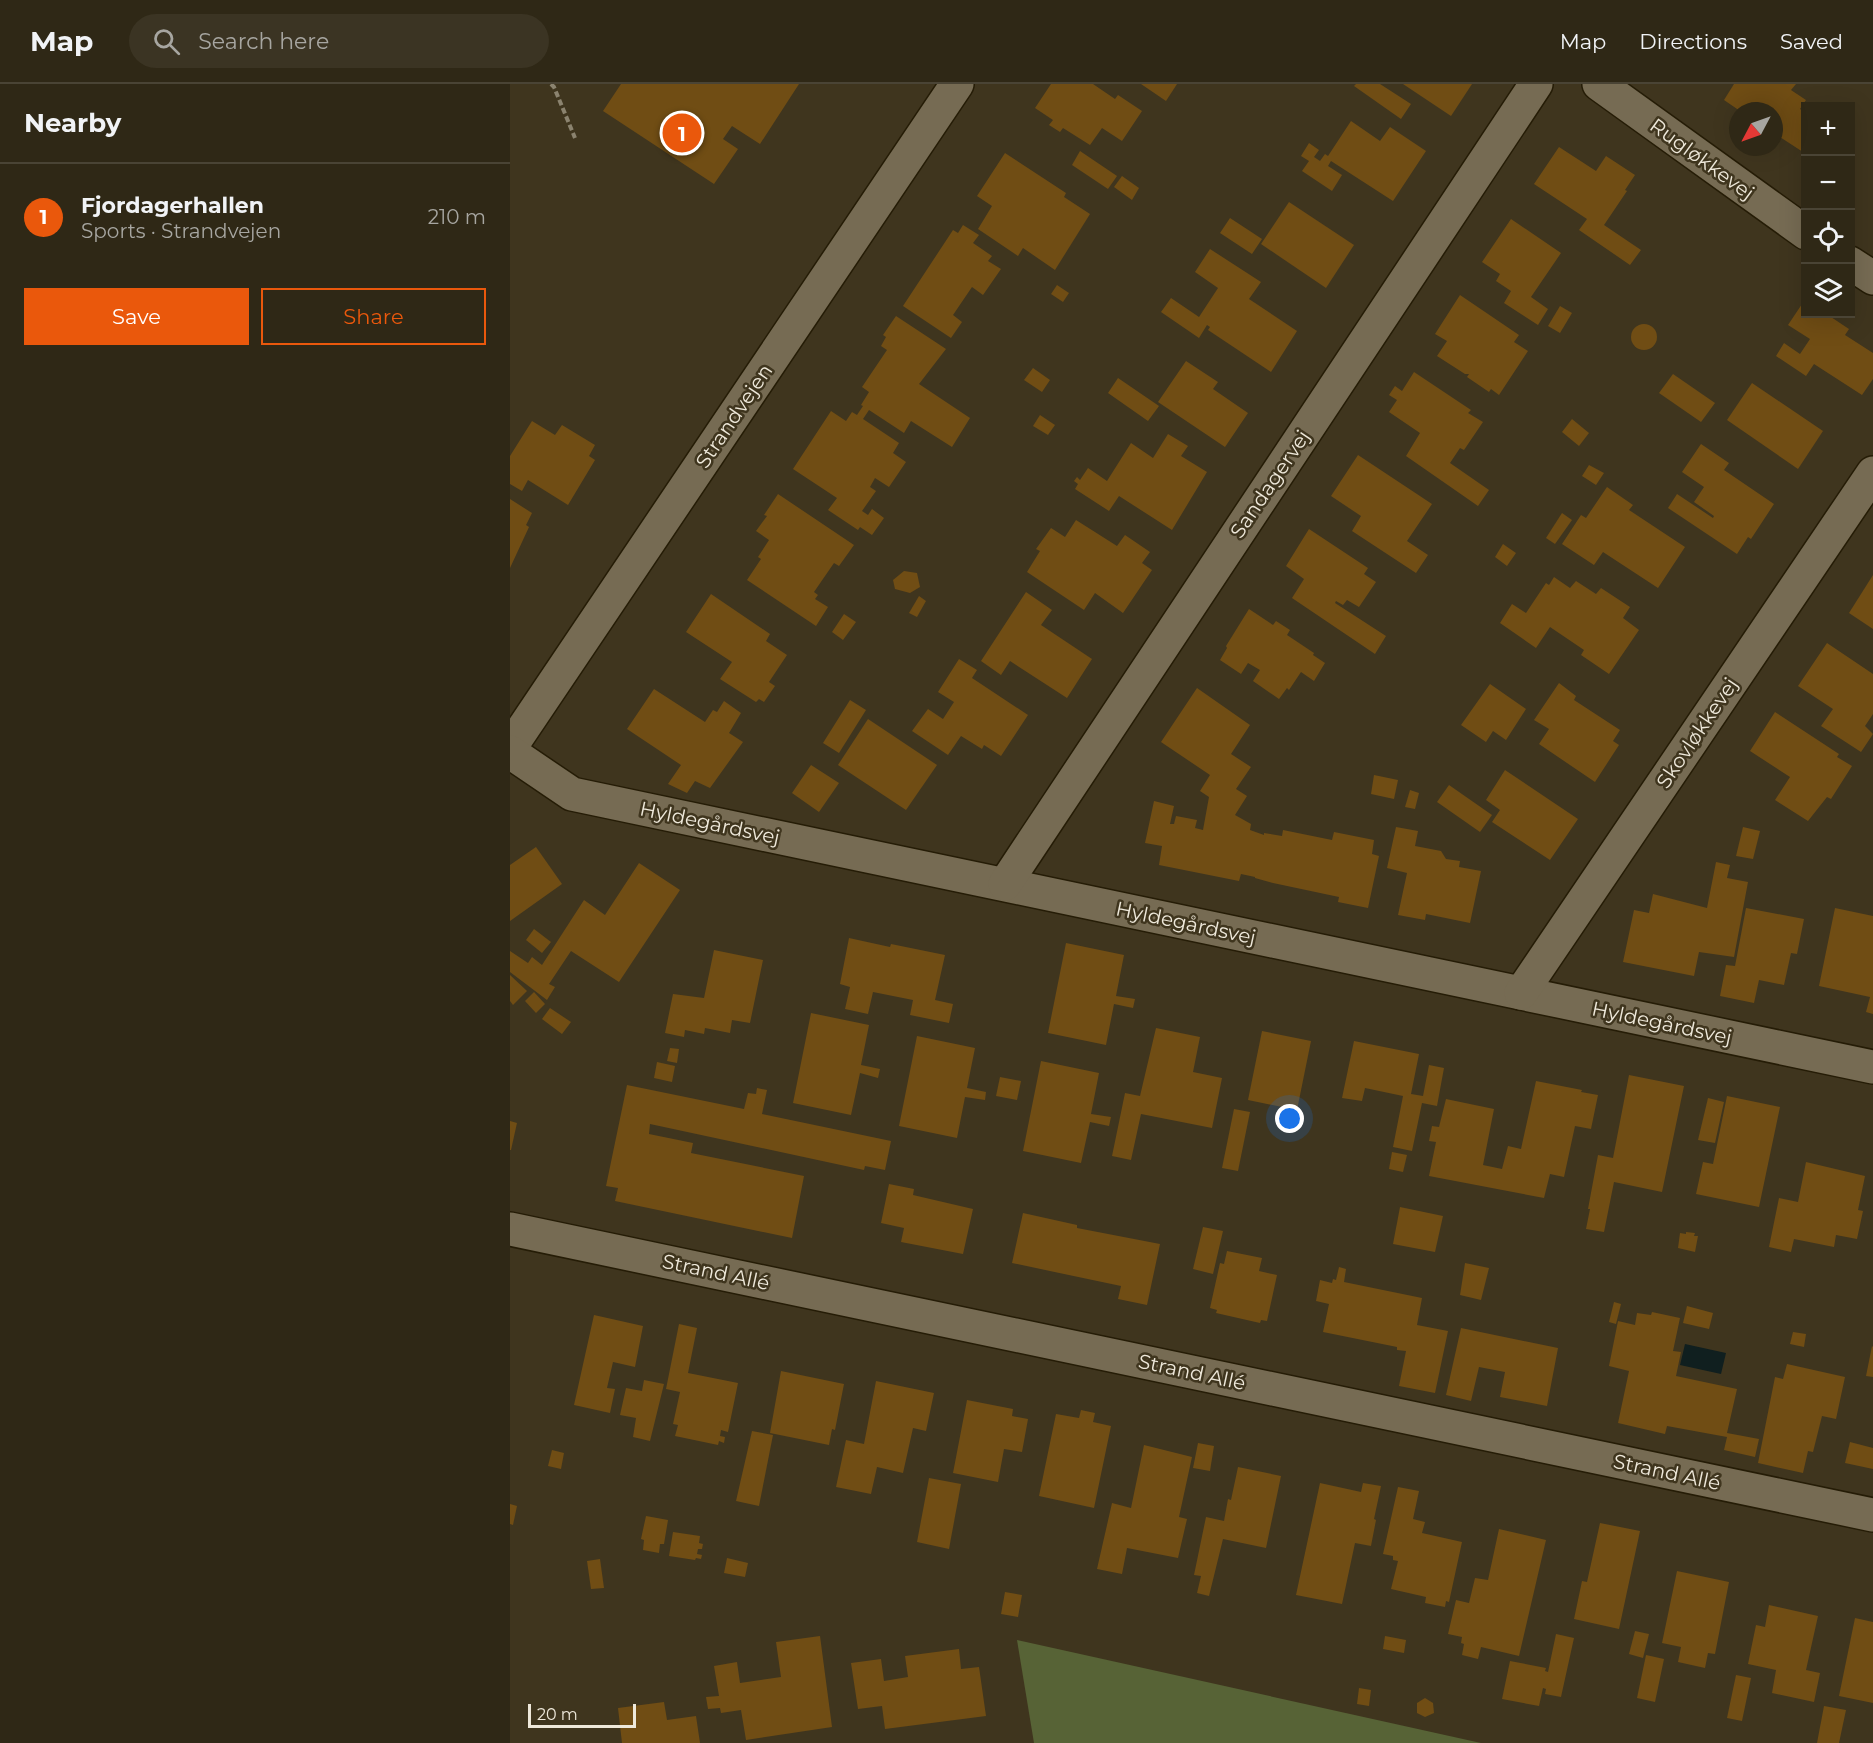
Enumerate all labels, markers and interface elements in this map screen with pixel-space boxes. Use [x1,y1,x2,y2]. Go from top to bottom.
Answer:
search box [129,14,549,68]
text: Map [30,24,93,58]
icon: search [150,25,183,58]
text: Search here [198,28,329,55]
text: Map [1560,29,1606,54]
text: Directions [1639,29,1747,54]
text: Saved [1780,29,1843,54]
north arrow [1729,102,1783,156]
map controls [1801,102,1855,318]
button: + [1801,102,1855,156]
text: Nearby [24,107,121,139]
pin: 1 [662,110,702,156]
street label: Rugløkkevej [1645,113,1759,205]
button: − [1801,156,1855,210]
text: Fjordagerhallen [81,192,264,219]
text: 1 [40,205,47,229]
text: 210 m [428,205,486,229]
button: locate [1801,210,1855,264]
text: Sports · Strandvejen [81,219,281,243]
button: layers [1801,264,1855,318]
button: Save [24,288,249,345]
button: Share [261,288,486,345]
street label: Strandvejen [690,360,778,472]
street label: Sandagervej [1225,425,1315,543]
street label: Skovløkkevej [1651,673,1743,793]
street label: Hyldegårdsvej [638,796,782,850]
street label: Hyldegårdsvej [1114,896,1258,950]
street label: Hyldegårdsvej [1590,996,1734,1050]
your location [1275,1104,1304,1133]
street label: Strand Allé [660,1249,772,1295]
street label: Strand Allé [1136,1349,1248,1395]
street label: Strand Allé [1611,1449,1723,1495]
scale bar [528,1701,636,1728]
text: 20 m [537,1705,578,1724]

